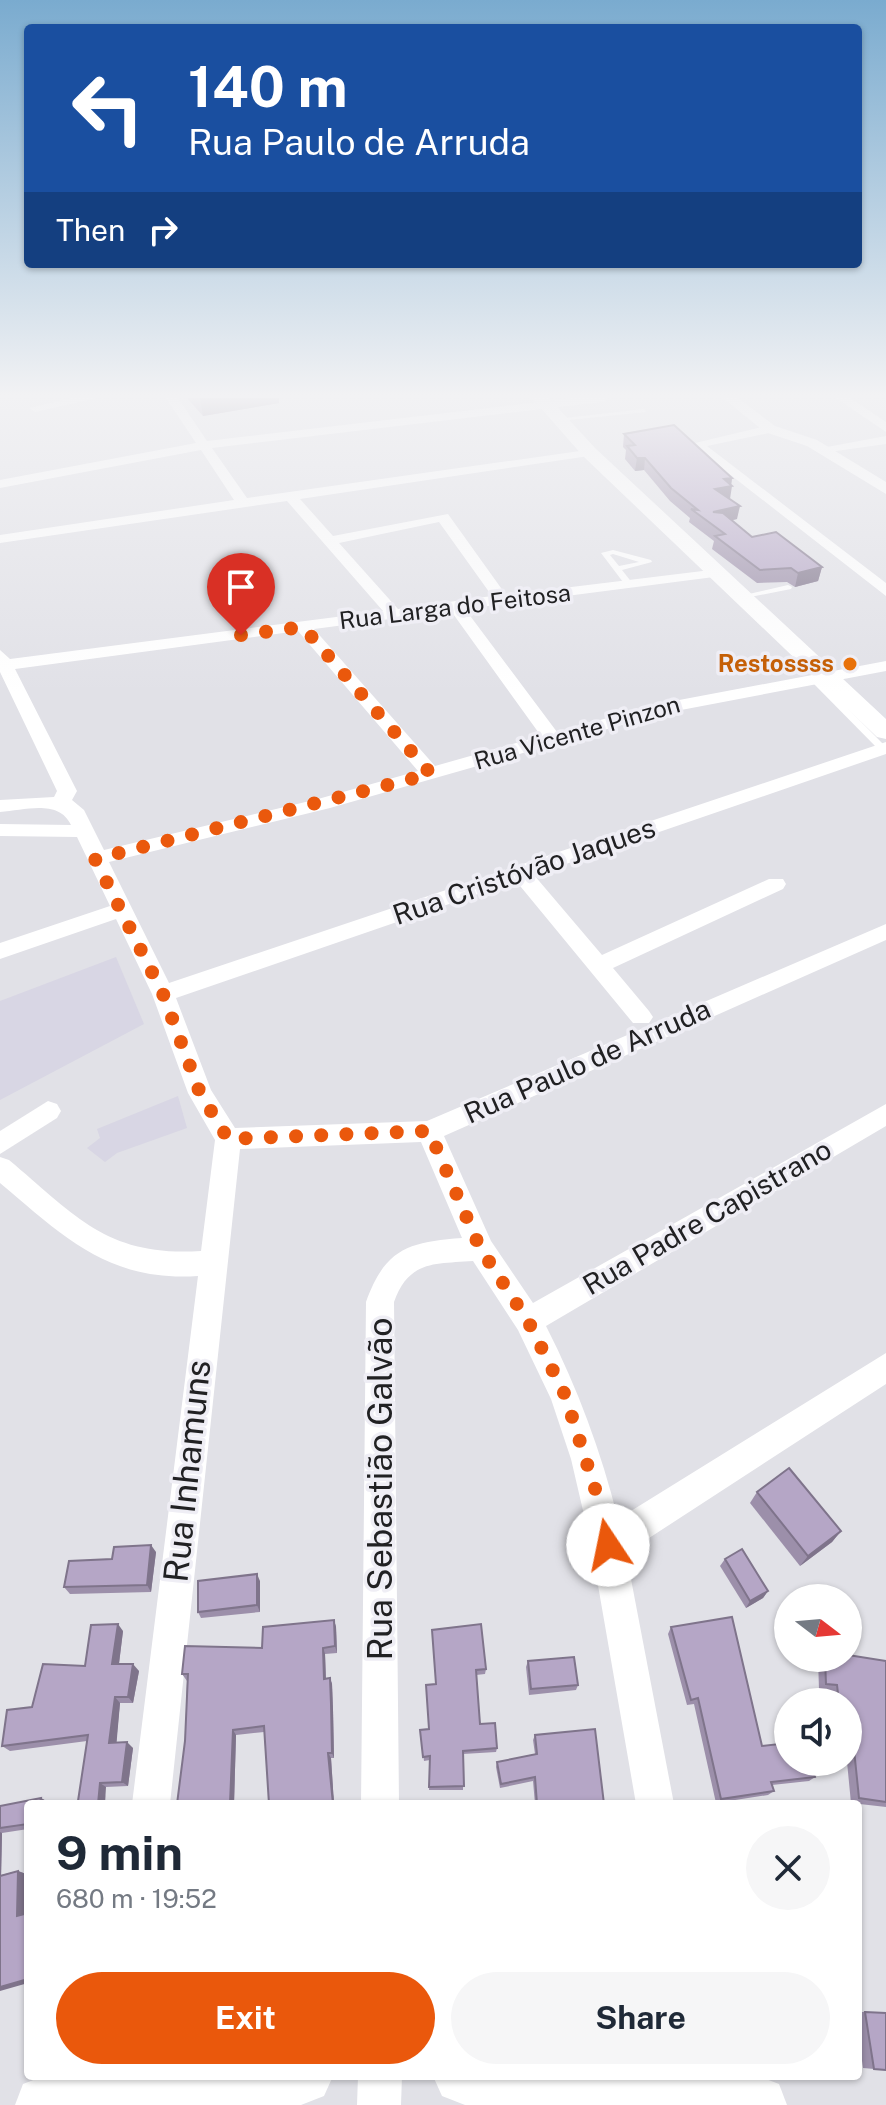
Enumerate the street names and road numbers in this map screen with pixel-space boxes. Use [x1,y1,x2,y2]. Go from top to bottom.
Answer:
street label: Rua Larga do Feitosa [337,578,572,634]
street label: Rua Vicente Pinzon [471,689,683,775]
street label: Rua Cristóvão Jaques [388,810,659,931]
street label: Rua Paulo de Arruda [459,991,715,1130]
street label: Rua Padre Capistrano [577,1132,837,1301]
street label: Rua Sebastião Galvão [360,1318,400,1660]
street label: Rua Inhamuns [155,1358,219,1584]

